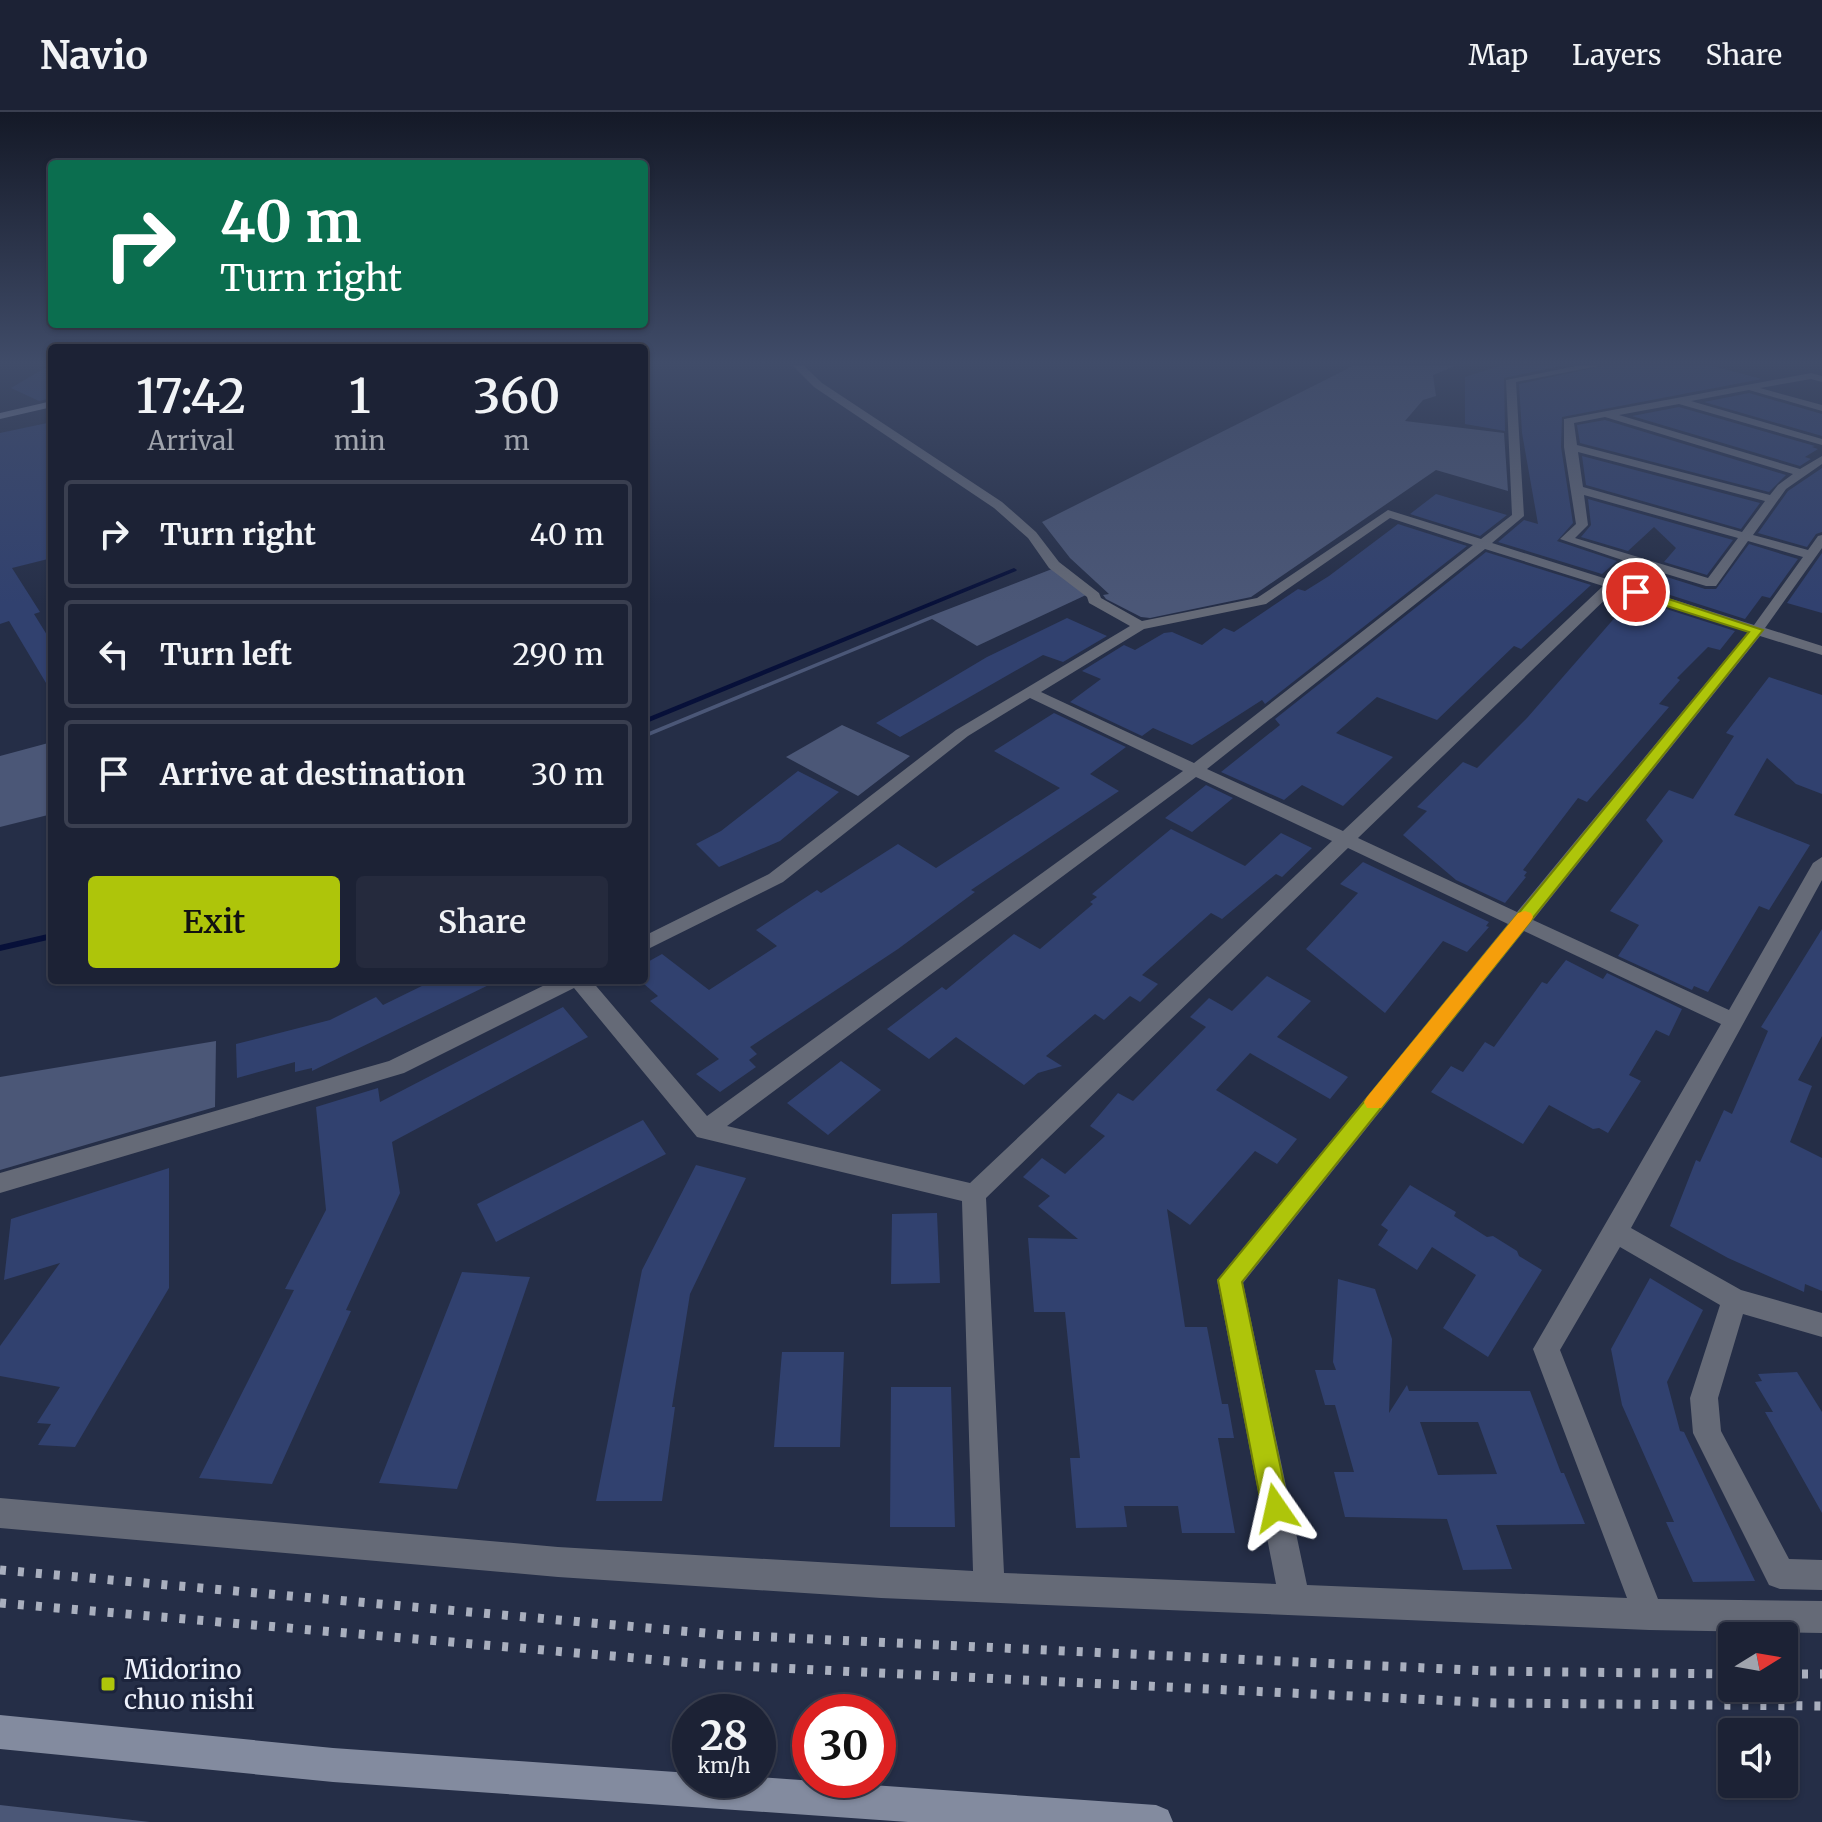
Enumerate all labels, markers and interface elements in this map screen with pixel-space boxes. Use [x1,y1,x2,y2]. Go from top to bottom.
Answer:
text: Navio [40,32,148,79]
text: Map [1468,37,1528,73]
text: Layers [1572,37,1661,73]
text: Share [1705,37,1782,73]
text: 40 m [220,187,362,257]
icon: right [88,192,192,296]
text: Turn right [220,256,402,301]
text: 17:42 [136,366,246,426]
text: 1 [349,366,371,426]
text: 360 [473,366,560,426]
text: Arrival [148,424,234,457]
text: min [334,424,385,457]
text: m [504,424,530,457]
icon: right [92,512,136,556]
text: Turn right [160,515,316,553]
text: 40 m [530,515,604,553]
pin [1602,558,1670,626]
icon: arrive [1614,570,1658,614]
icon: left [92,632,136,676]
text: Turn left [160,635,292,673]
text: 290 m [513,635,604,673]
icon: arrive [92,752,136,796]
text: Arrive at destination [160,755,466,793]
text: 30 m [531,755,604,793]
button: Exit [88,876,340,968]
button: Share [356,876,608,968]
position arrow [1234,1466,1318,1550]
north arrow [1718,1622,1798,1702]
map controls [1718,1622,1798,1798]
place label: Midorino chuo nishi [124,1653,254,1716]
marker: Midorino chuo nishi [99,1675,117,1693]
speed limit sign: 30 [792,1694,896,1798]
text: 28 [700,1711,748,1761]
button: sound [1718,1718,1798,1798]
text: km/h [698,1753,750,1778]

